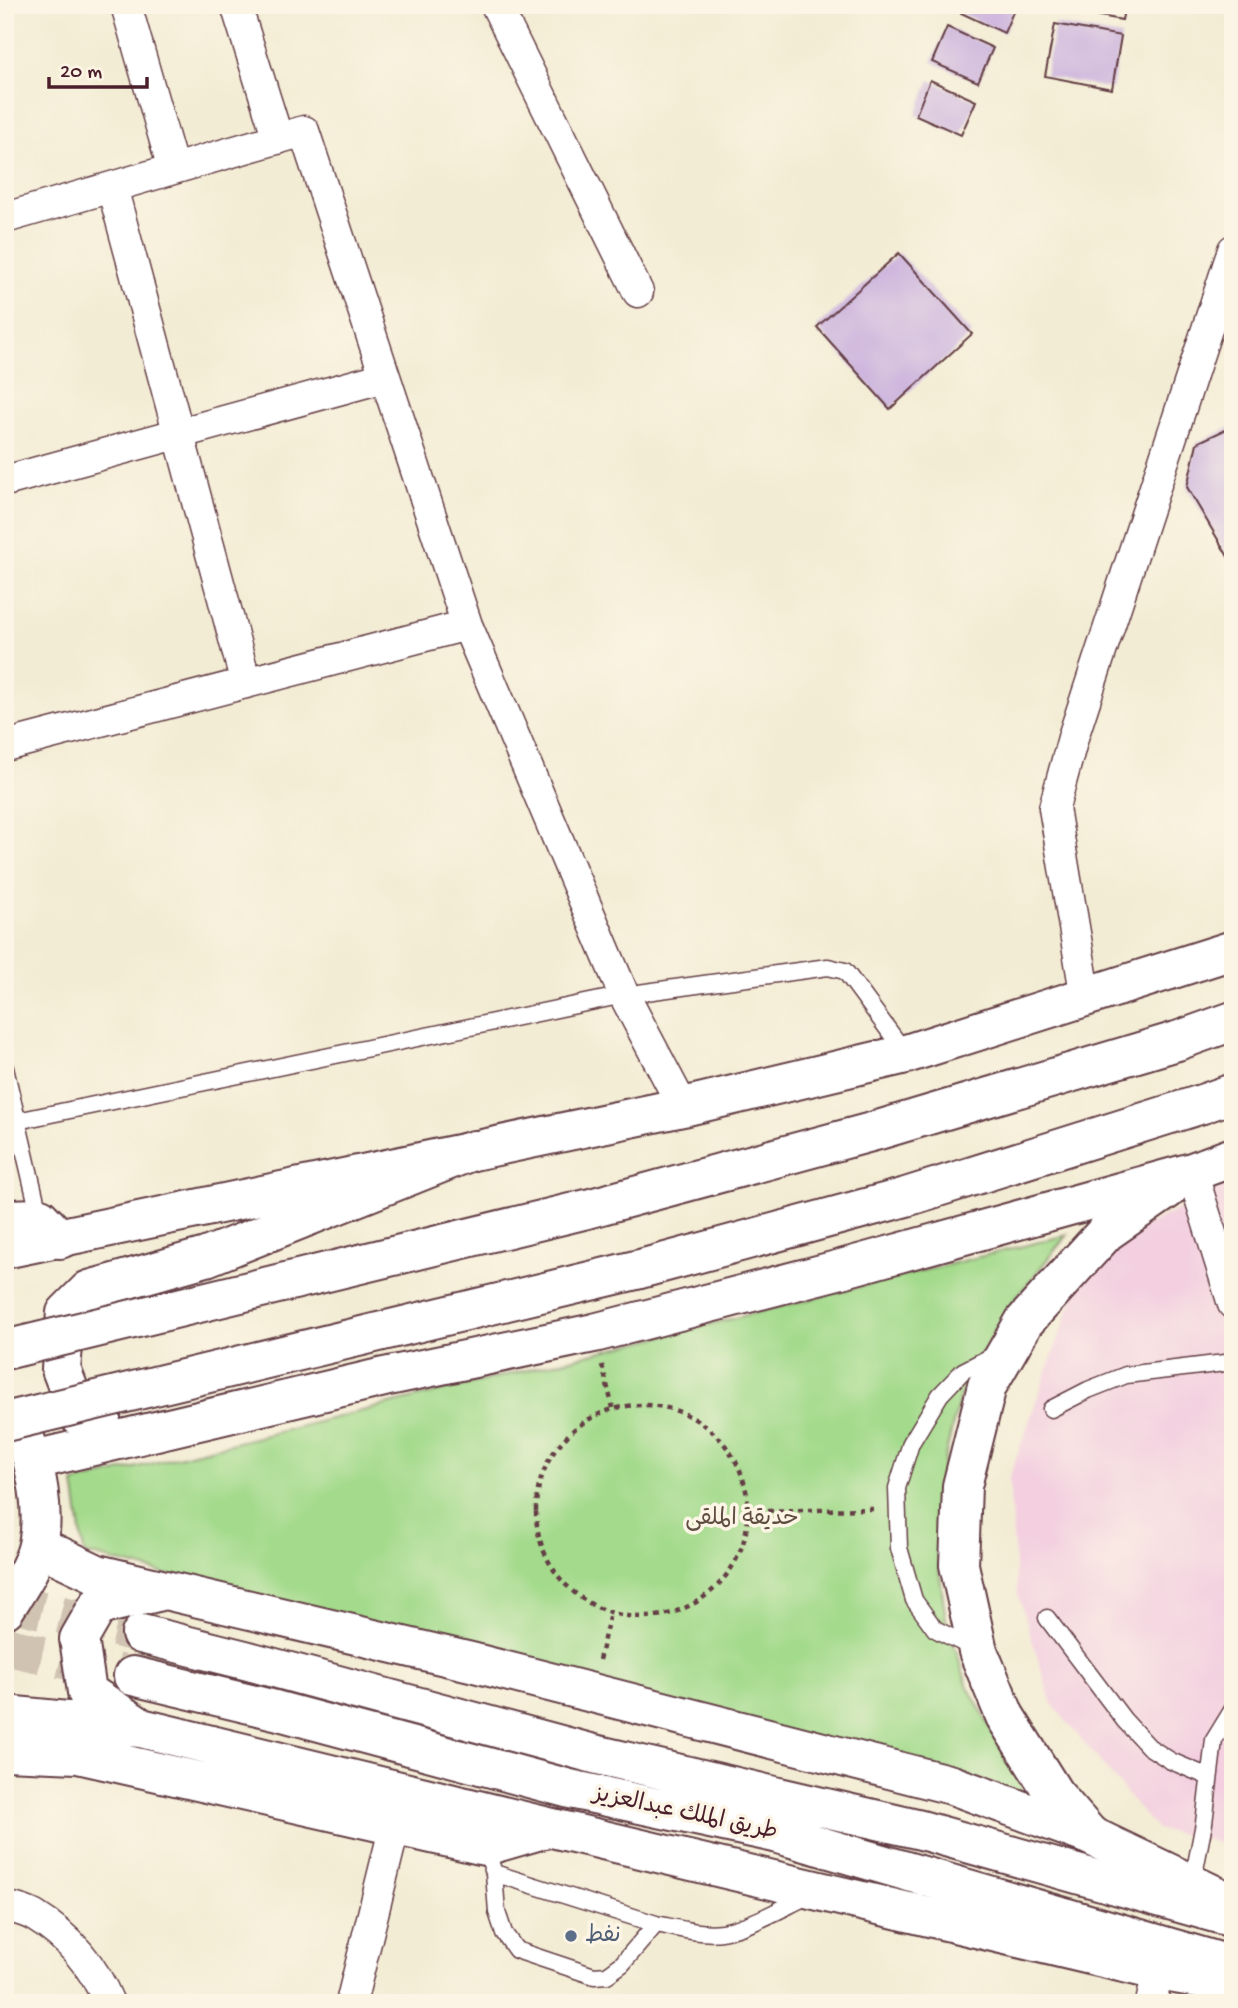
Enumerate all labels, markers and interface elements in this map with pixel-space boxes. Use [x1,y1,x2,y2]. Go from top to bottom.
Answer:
scale bar [49,46,147,90]
text: 20 m [60,61,102,86]
park label: حديقة الملقى [685,1506,799,1533]
street label: طريق الملك عبدالعزيز [588,1781,780,1847]
place label: نفط [585,1923,621,1950]
marker: نفط [563,1928,579,1944]

